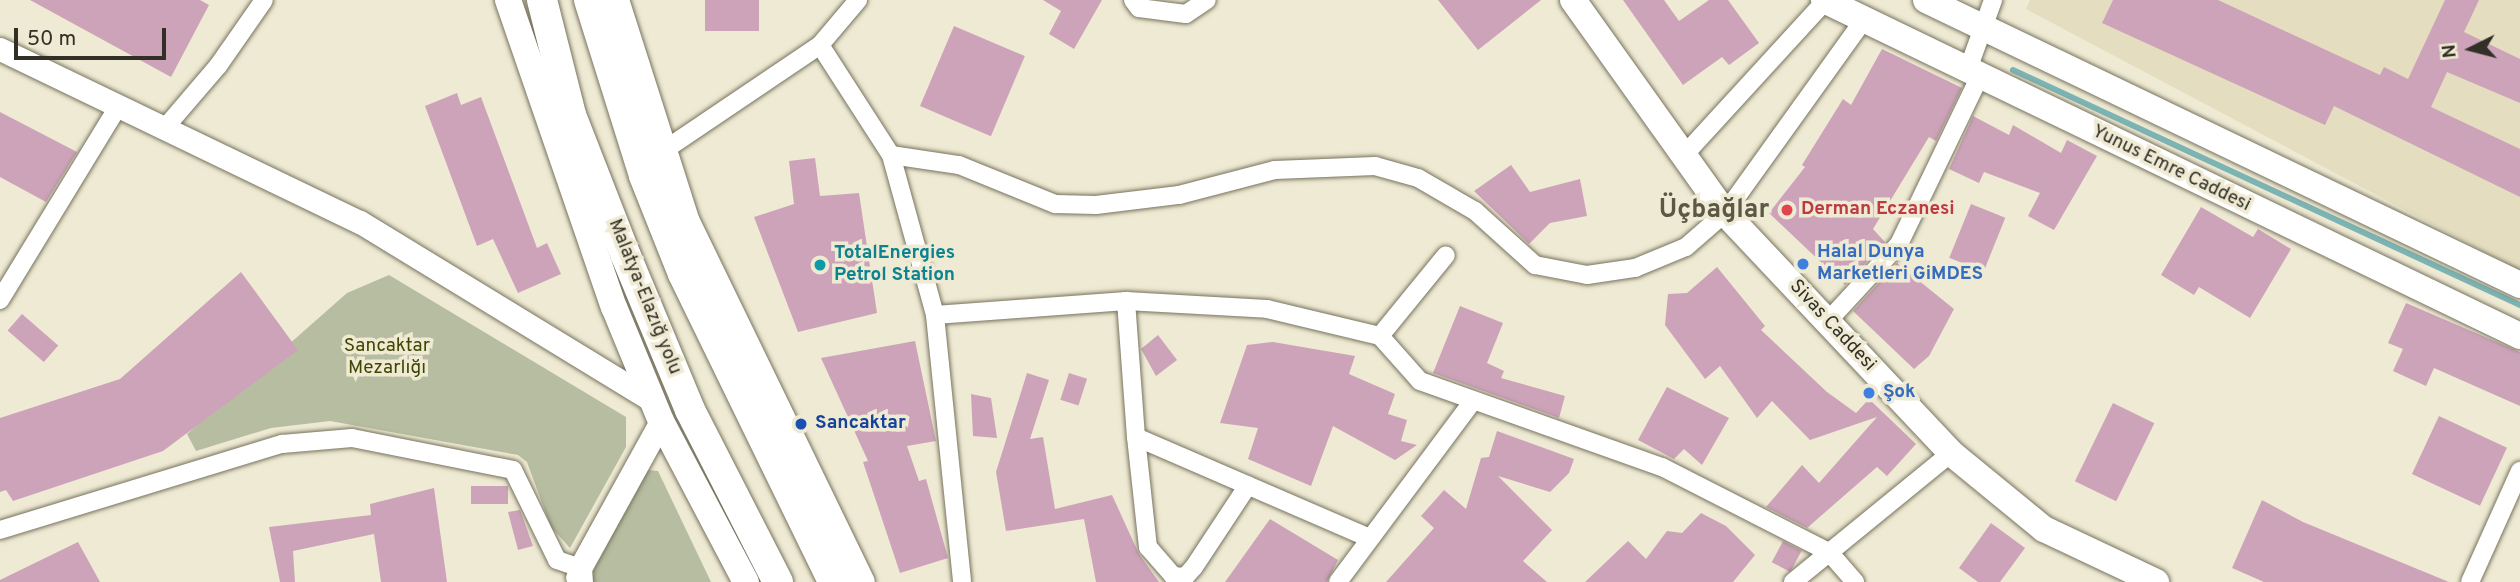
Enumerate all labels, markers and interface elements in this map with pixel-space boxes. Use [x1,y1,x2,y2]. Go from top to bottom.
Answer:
scale bar [18,14,170,58]
north arrow [2436,14,2506,84]
text: 50 m [27,26,76,53]
text: N [2437,43,2463,59]
street label: Yunus Emre Caddesi [2088,121,2254,217]
district label: Üçbağlar [1659,195,1769,227]
place label: Derman Eczanesi [1801,199,1955,221]
marker: Derman Eczanesi [1779,202,1795,218]
street label: Malatya-Elazığ yolu [602,216,686,378]
place label: Halal Dunya Marketleri GiMDES [1817,242,1983,286]
place label: TotalEnergies Petrol Station [834,243,955,287]
marker: Halal Dunya Marketleri GiMDES [1795,256,1811,272]
marker: TotalEnergies Petrol Station [812,257,828,273]
street label: Sivas Caddesi [1784,276,1880,376]
park label: Sancaktar Mezarlığı [344,336,430,380]
place label: Şok [1883,382,1916,404]
marker: Şok [1861,385,1877,401]
place label: Sancaktar [815,413,906,435]
marker: Sancaktar [793,416,809,432]

